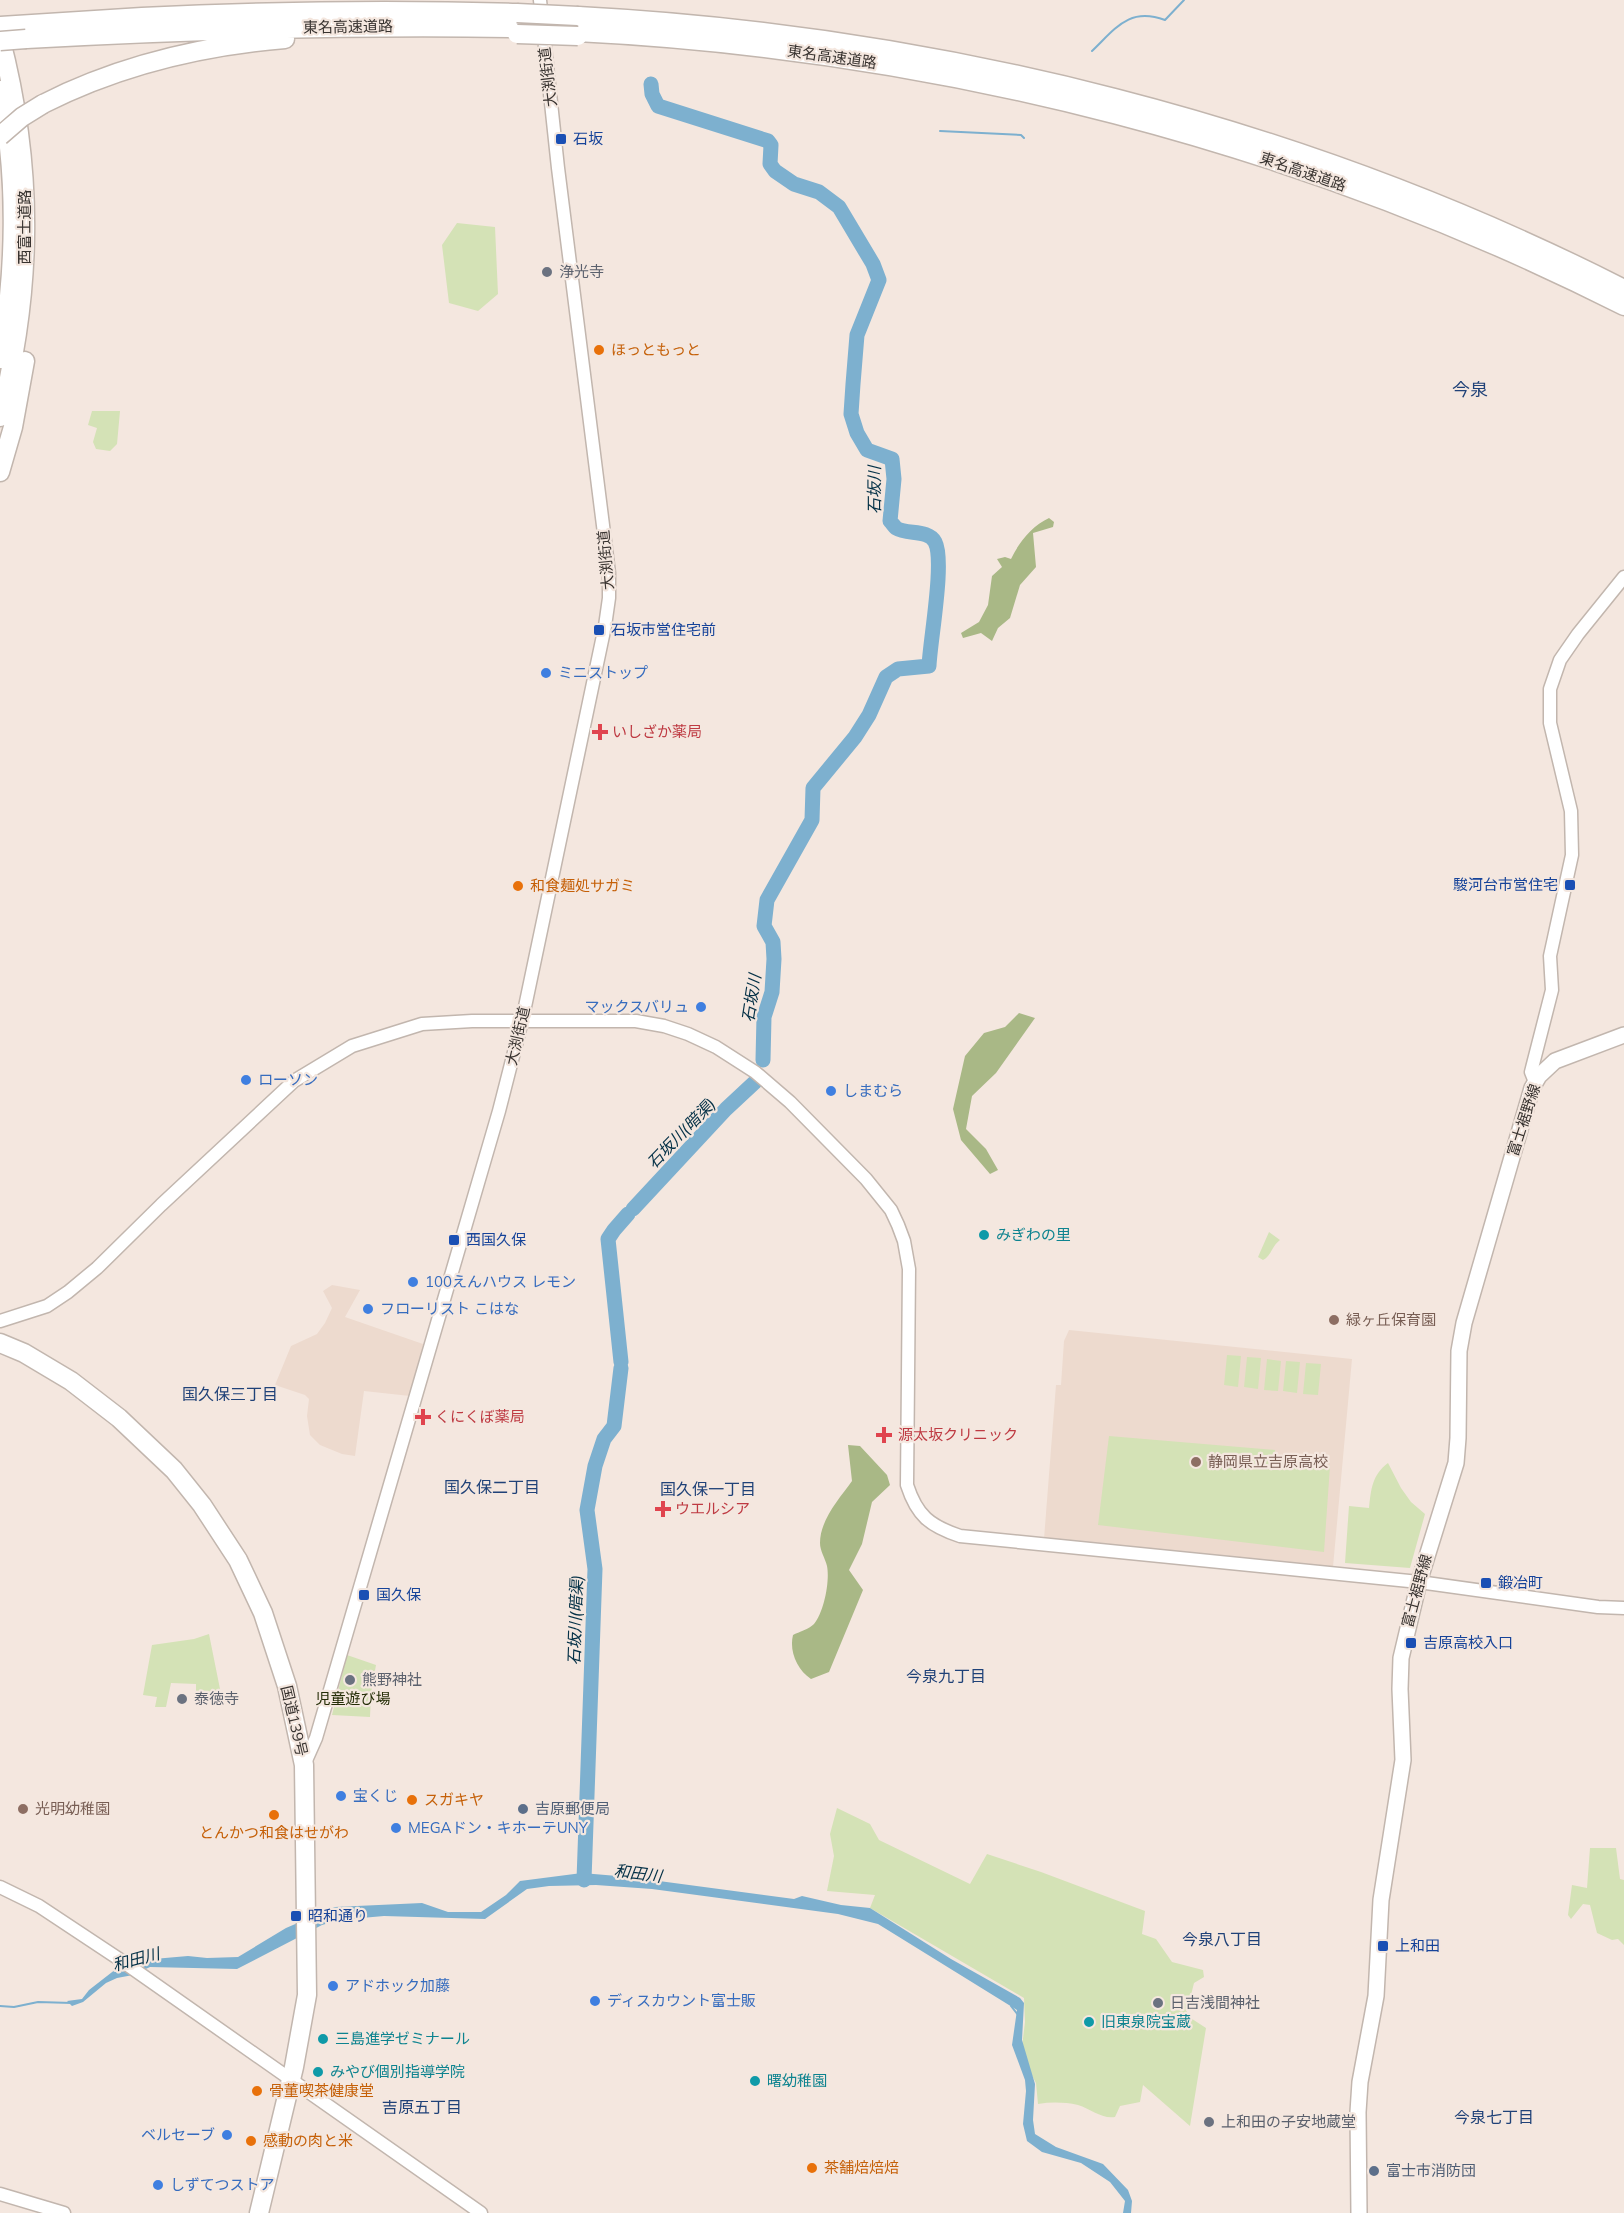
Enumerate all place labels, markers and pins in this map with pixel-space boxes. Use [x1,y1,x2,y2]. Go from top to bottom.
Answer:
place label: 石坂 [573,129,603,148]
marker: 石坂 [554,132,568,146]
place label: 浄光寺 [559,262,604,281]
marker: 浄光寺 [540,265,554,279]
place label: ほっともっと [611,340,701,359]
marker: ほっともっと [592,343,606,357]
place label: 石坂市営住宅前 [611,620,716,639]
marker: 石坂市営住宅前 [592,623,606,637]
place label: ミニストップ [558,663,648,682]
marker: ミニストップ [539,666,553,680]
place label: いしざか薬局 [612,722,702,741]
marker: いしざか薬局 [593,725,607,739]
place label: 駿河台市営住宅 [1453,875,1558,894]
place label: 和食麺処サガミ [530,876,635,895]
marker: 駿河台市営住宅 [1563,878,1577,892]
marker: 和食麺処サガミ [511,879,525,893]
place label: マックスバリュ [584,997,689,1016]
marker: マックスバリュ [694,1000,708,1014]
place label: ローソン [258,1070,318,1089]
marker: ローソン [239,1073,253,1087]
place label: しまむら [843,1081,903,1100]
marker: しまむら [824,1084,838,1098]
place label: みぎわの里 [996,1225,1071,1244]
marker: みぎわの里 [977,1228,991,1242]
place label: 西国久保 [466,1230,526,1249]
marker: 西国久保 [447,1233,461,1247]
place label: 100えんハウス レモン [425,1272,576,1291]
marker: 100えんハウス レモン [406,1275,420,1289]
place label: フローリスト こはな [380,1299,519,1318]
marker: フローリスト こはな [361,1302,375,1316]
place label: 緑ヶ丘保育園 [1346,1310,1436,1329]
marker: 緑ヶ丘保育園 [1327,1313,1341,1327]
place label: くにくぼ薬局 [435,1407,525,1426]
marker: くにくぼ薬局 [416,1410,430,1424]
place label: 源太坂クリニック [898,1425,1018,1444]
marker: 源太坂クリニック [875,1426,893,1444]
place label: 静岡県立吉原高校 [1208,1452,1328,1471]
marker: 静岡県立吉原高校 [1189,1455,1203,1469]
place label: ウエルシア [675,1499,750,1518]
marker: ウエルシア [656,1502,670,1516]
place label: 鍛冶町 [1498,1573,1543,1592]
marker: 鍛冶町 [1479,1576,1493,1590]
place label: 国久保 [376,1585,421,1604]
marker: 国久保 [357,1588,371,1602]
place label: 吉原高校入口 [1423,1633,1513,1652]
marker: 吉原高校入口 [1404,1636,1418,1650]
place label: 熊野神社 [362,1670,422,1689]
marker: 熊野神社 [343,1673,357,1687]
place label: 泰徳寺 [194,1689,239,1708]
marker: 泰徳寺 [175,1692,189,1706]
place label: 宝くじ [353,1786,398,1805]
marker: 宝くじ [334,1789,348,1803]
place label: スガキヤ [424,1790,484,1809]
marker: スガキヤ [405,1793,419,1807]
place label: 光明幼稚園 [35,1799,110,1818]
place label: 吉原郵便局 [535,1799,610,1818]
marker: 光明幼稚園 [16,1802,30,1816]
marker: 吉原郵便局 [516,1802,530,1816]
marker: とんかつ和食はせがわ [267,1808,281,1822]
place label: MEGAドン・キホーテUNY [408,1818,589,1837]
marker: MEGAドン・キホーテUNY [389,1821,403,1835]
place label: とんかつ和食はせがわ [199,1823,349,1842]
place label: 昭和通り [308,1906,368,1925]
marker: 昭和通り [289,1909,303,1923]
place label: 上和田 [1395,1936,1440,1955]
marker: 上和田 [1376,1939,1390,1953]
place label: アドホック加藤 [345,1976,450,1995]
marker: アドホック加藤 [326,1979,340,1993]
place label: ディスカウント富士販 [607,1991,756,2010]
place label: 日吉浅間神社 [1170,1993,1260,2012]
marker: ディスカウント富士販 [588,1994,602,2008]
marker: 日吉浅間神社 [1151,1996,1165,2010]
place label: 旧東泉院宝蔵 [1101,2012,1191,2031]
marker: 旧東泉院宝蔵 [1082,2015,1096,2029]
place label: 三島進学ゼミナール [335,2029,470,2048]
marker: 三島進学ゼミナール [316,2032,330,2046]
place label: みやび個別指導学院 [330,2062,465,2081]
marker: みやび個別指導学院 [311,2065,325,2079]
place label: 曙幼稚園 [767,2071,827,2090]
marker: 曙幼稚園 [748,2074,762,2088]
place label: 骨董喫茶健康堂 [269,2081,374,2100]
marker: 骨董喫茶健康堂 [250,2084,264,2098]
place label: 上和田の子安地蔵堂 [1221,2112,1356,2131]
marker: 上和田の子安地蔵堂 [1202,2115,1216,2129]
place label: ベルセーブ [141,2125,215,2144]
marker: ベルセーブ [220,2128,234,2142]
place label: 感動の肉と米 [263,2131,353,2150]
marker: 感動の肉と米 [244,2134,258,2148]
place label: 茶舗焙焙焙 [824,2158,899,2177]
marker: 茶舗焙焙焙 [805,2161,819,2175]
place label: 富士市消防団 [1386,2161,1476,2180]
marker: 富士市消防団 [1367,2164,1381,2178]
place label: しずてつストア [170,2175,274,2194]
marker: しずてつストア [151,2178,165,2192]

